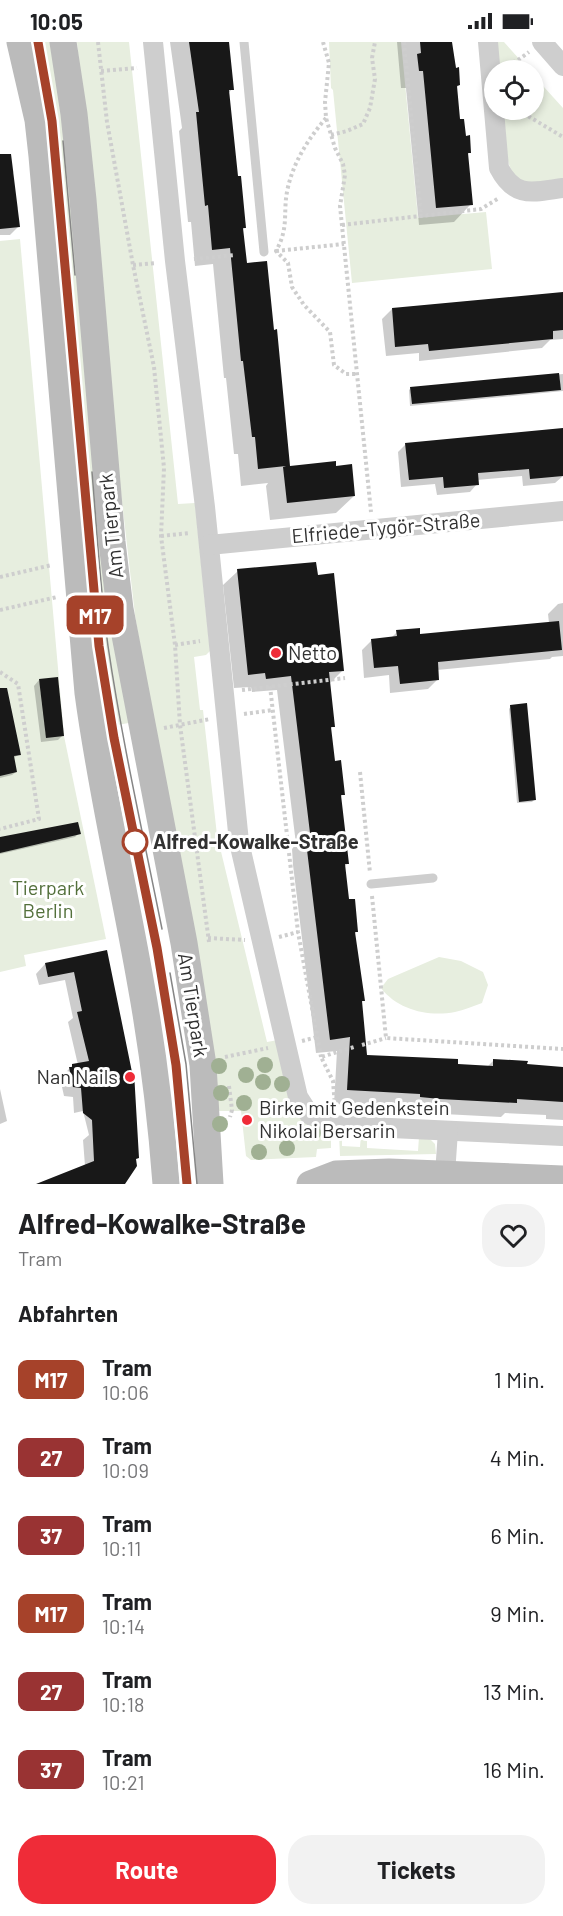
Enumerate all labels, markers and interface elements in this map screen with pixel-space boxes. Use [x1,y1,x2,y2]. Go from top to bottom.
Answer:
text: 10:05 [30,8,83,34]
map controls [484,60,544,120]
button: locate [484,60,544,120]
street label: Am Tierpark [93,472,127,580]
street label: Elfriede-Tygör-Straße [291,507,481,547]
line badge: M17 [60,596,130,634]
text: M17 [79,603,111,628]
place label: Netto [288,640,337,664]
marker: Netto [269,646,283,660]
marker: Alfred-Kowalke-Straße [122,829,148,855]
place label: Alfred-Kowalke-Straße [153,829,359,853]
park label: Tierpark Berlin [12,875,84,922]
street label: Am Tierpark [174,951,214,1059]
place label: Nan Nails [36,1064,118,1088]
marker: Nan Nails [123,1070,137,1084]
place label: Birke mit Gedenkstein Nikolai Bersarin [259,1095,449,1142]
marker: Birke mit Gedenkstein Nikolai Bersarin [240,1113,254,1127]
button: heart [482,1204,545,1267]
text: Alfred-Kowalke-Straße [18,1206,306,1240]
text: Tram [18,1246,62,1270]
text: Abfahrten [18,1300,118,1326]
text: Tram [102,1354,152,1380]
text: 1 Min. [494,1366,545,1392]
text: M17 [35,1367,67,1392]
text: 10:06 [102,1380,149,1404]
text: Tram [102,1432,152,1458]
text: 4 Min. [490,1444,545,1470]
text: 27 [40,1445,62,1470]
text: 10:09 [102,1458,149,1482]
text: Tram [102,1510,152,1536]
text: 6 Min. [490,1522,545,1548]
text: 37 [40,1523,62,1548]
text: 10:11 [102,1536,141,1560]
text: Tram [102,1588,152,1614]
text: 9 Min. [490,1600,545,1626]
text: M17 [35,1601,67,1626]
text: 10:14 [102,1614,145,1638]
text: Tram [102,1666,152,1692]
text: 13 Min. [483,1678,545,1704]
text: 27 [40,1679,62,1704]
text: 10:18 [102,1692,145,1716]
text: Tram [102,1744,152,1770]
text: 16 Min. [483,1756,545,1782]
text: 37 [40,1757,62,1782]
text: 10:21 [102,1770,145,1794]
button: Route [18,1835,276,1904]
button: Tickets [288,1835,545,1904]

